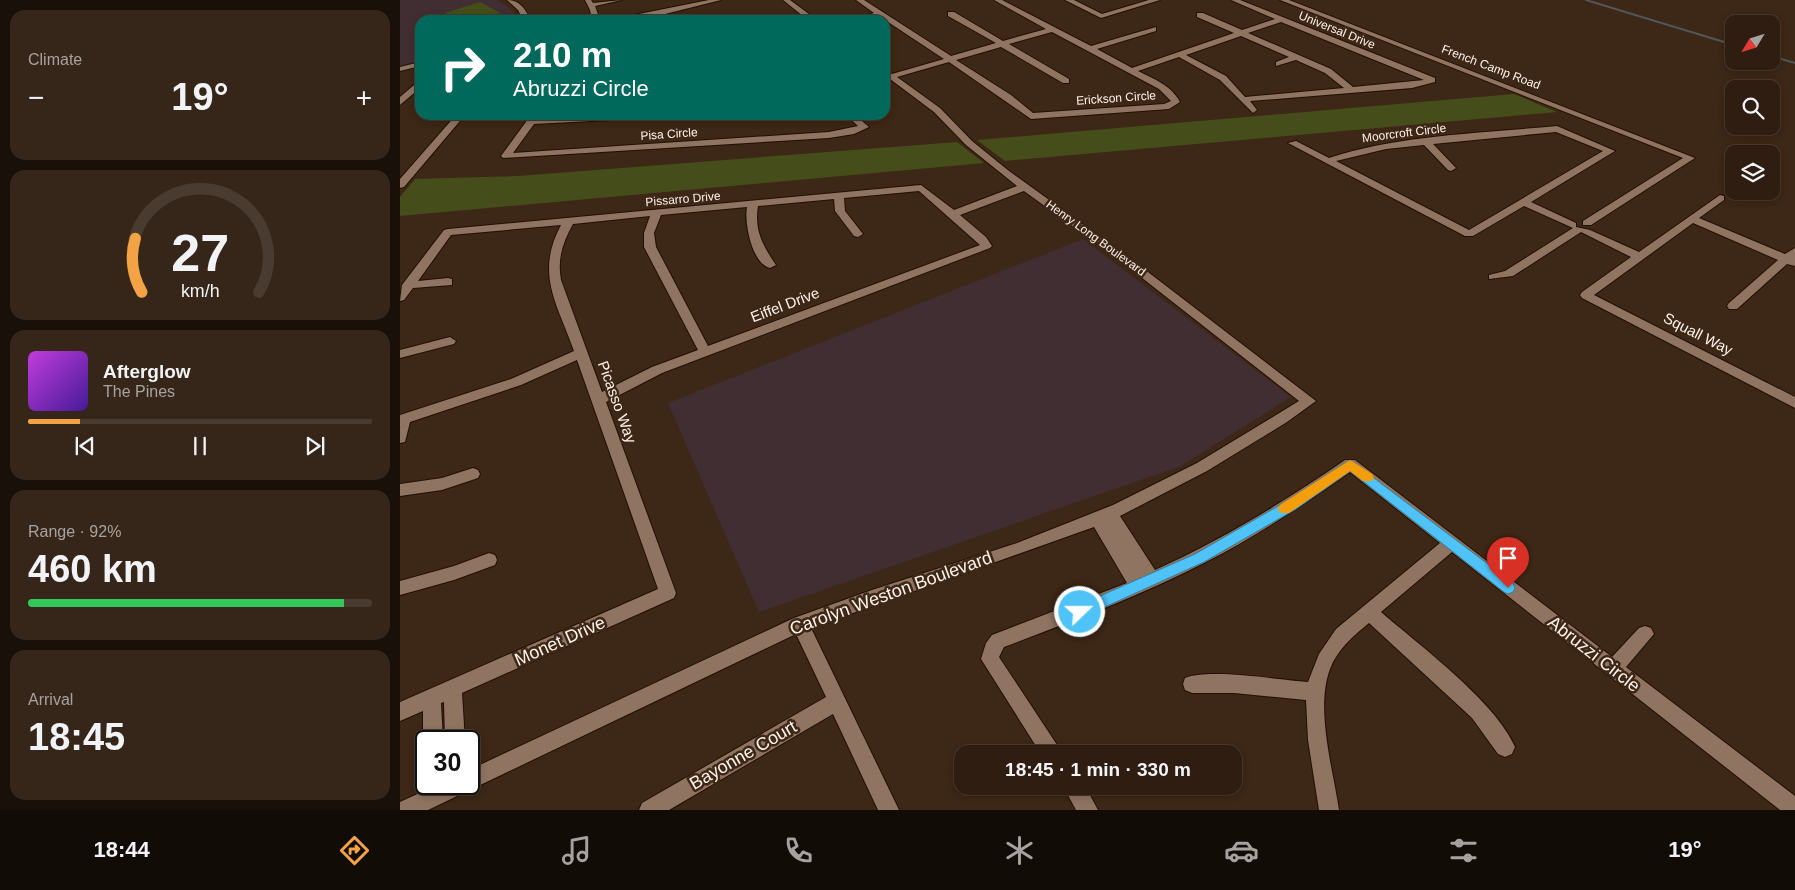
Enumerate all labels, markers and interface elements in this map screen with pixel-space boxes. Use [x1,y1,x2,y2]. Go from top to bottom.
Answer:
street label: Universal Drive [1297,8,1378,52]
north arrow [1725,15,1780,70]
map controls [1725,15,1780,200]
icon: right [430,35,495,100]
text: 210 m [513,35,612,74]
street label: French Camp Road [1440,42,1542,92]
text: Climate [28,51,82,68]
text: 19° [171,76,229,118]
text: Abruzzi Circle [513,76,649,101]
button: search [1725,80,1780,135]
text: − [28,82,44,113]
text: + [356,82,372,113]
street label: Erickson Circle [1076,88,1157,108]
street label: Moorcroft Circle [1361,121,1447,145]
street label: Pisa Circle [640,125,698,143]
button: layers [1725,145,1780,200]
street label: Pissarro Drive [645,189,721,209]
street label: Henry Long Boulevard [1044,197,1148,279]
text: 27 [171,224,229,282]
text: km/h [181,281,219,301]
street label: Eiffel Drive [748,284,822,325]
street label: Squall Way [1661,309,1736,358]
street label: Picasso Way [595,358,640,446]
text: Afterglow [103,361,191,382]
text: The Pines [103,383,175,400]
icon: previous [71,432,99,460]
icon: pause [186,432,214,460]
icon: next [301,432,329,460]
text: Range · 92% [28,523,121,540]
pin [1487,537,1529,588]
icon: arrive [1494,544,1522,572]
street label: Carolyn Weston Boulevard [787,547,995,639]
text: 460 km [28,548,157,590]
position arrow [1053,585,1105,637]
street label: Monet Drive [512,612,608,670]
street label: Abruzzi Circle [1544,612,1644,696]
text: Arrival [28,691,73,708]
text: 18:45 [28,716,125,758]
street label: Bayonne Court [686,716,800,794]
speed limit sign: 30 [415,730,480,795]
text: 18:45 · 1 min · 330 m [1005,759,1191,780]
icon: directions [337,833,372,868]
icon: music [559,833,594,868]
icon: phone [781,833,816,868]
icon: climate [1002,833,1037,868]
icon: car [1224,833,1259,868]
icon: filters [1446,833,1481,868]
text: 18:44 [93,837,150,862]
text: 19° [1668,837,1701,862]

